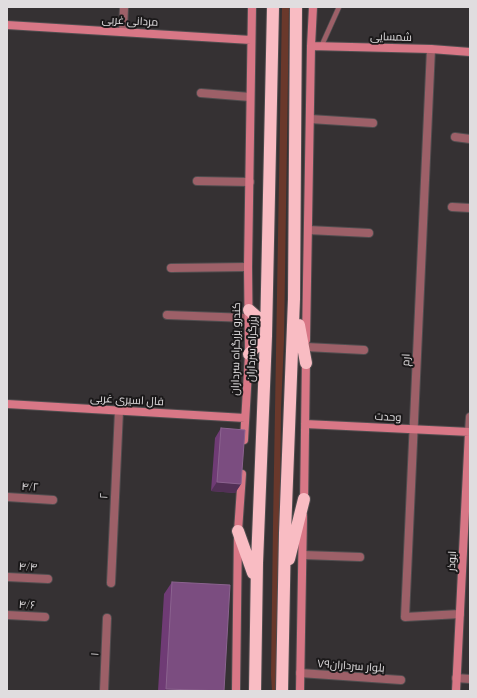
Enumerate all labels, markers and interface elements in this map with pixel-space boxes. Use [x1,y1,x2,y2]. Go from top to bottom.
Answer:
street label: مردانی غربی [101,13,159,29]
street label: شمسایی [370,30,412,44]
street label: کندرو بزرگراه سرداران [229,302,243,396]
street label: بزرگراه سرداران [244,316,260,382]
street label: ارم [399,353,413,367]
street label: فال اسیری غربی [90,391,164,409]
street label: وحدت [374,410,402,424]
street label: ۴/۲ [21,480,39,494]
street label: ۲ [97,493,111,499]
street label: ابوذر [445,550,459,572]
street label: ۴/۴ [18,560,38,574]
street label: ۴/۶ [18,598,36,612]
street label: ۱ [88,652,102,656]
street label: بلوار سرداران۷۹ [317,657,385,675]

